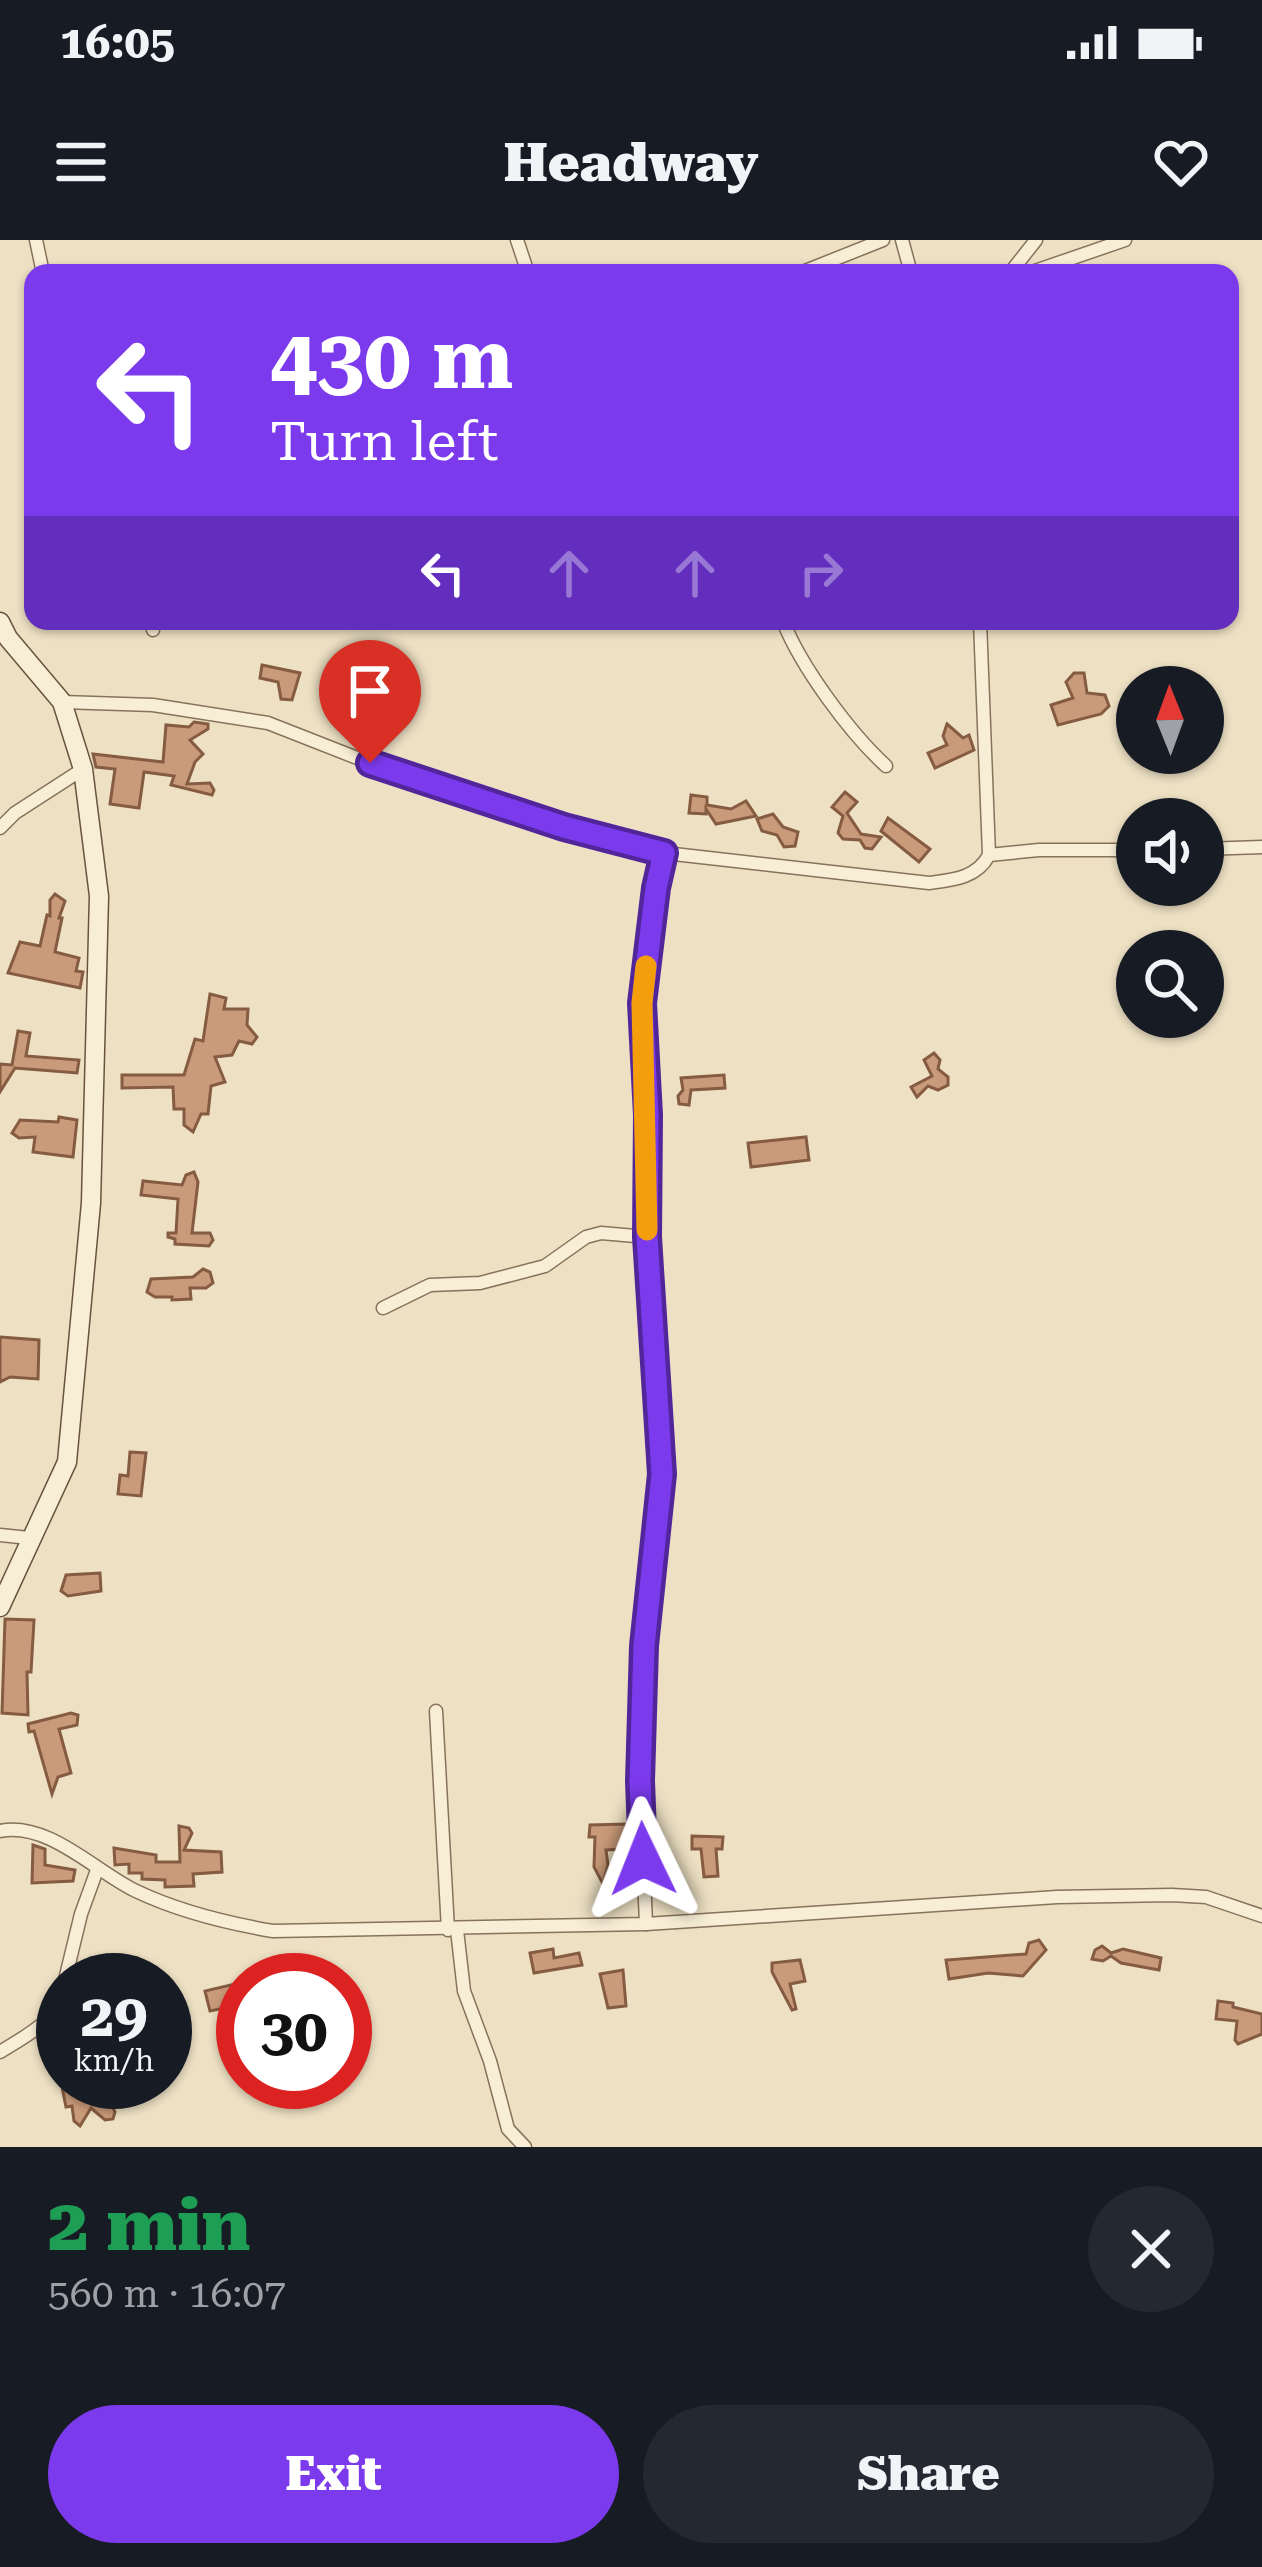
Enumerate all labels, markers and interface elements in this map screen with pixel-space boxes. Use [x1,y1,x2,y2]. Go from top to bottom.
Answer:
text: 16:05 [60,16,175,69]
icon: menu [48,129,114,195]
icon: heart [1148,129,1214,195]
text: Headway [503,131,759,194]
text: 430 m [270,310,513,408]
icon: left [72,312,228,468]
text: Turn left [270,410,498,473]
icon: left [410,540,476,606]
icon: ahead [536,540,602,606]
icon: ahead [662,540,728,606]
icon: right [788,540,854,606]
pin [319,640,421,763]
icon: arrive [337,658,403,724]
north arrow [1116,666,1224,774]
map controls [1116,666,1224,1038]
button: sound [1116,798,1224,906]
button: search [1116,930,1224,1038]
position arrow [580,1796,706,1922]
speed limit sign: 30 [216,1953,372,2109]
text: 29 [80,1980,148,2051]
text: km/h [74,2043,154,2078]
text: 2 min [48,2183,250,2268]
button: close [1088,2186,1214,2312]
text: 560 m · 16:07 [48,2271,286,2317]
button: Exit [48,2405,619,2543]
button: Share [643,2405,1214,2543]

